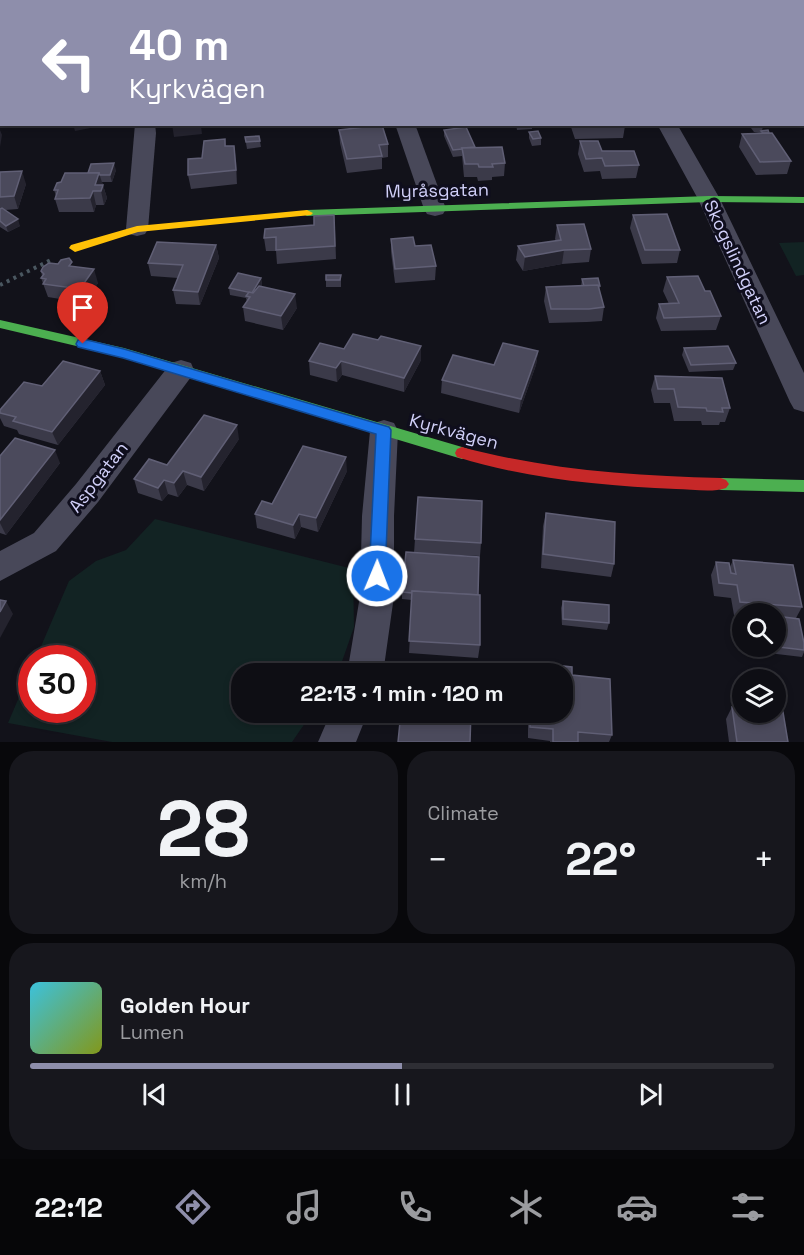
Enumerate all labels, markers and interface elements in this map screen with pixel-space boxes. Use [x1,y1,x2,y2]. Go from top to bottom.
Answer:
text: 40 m [129,19,229,72]
icon: left [30,24,108,102]
text: Kyrkvägen [129,71,266,106]
street label: Myråsgatan [385,178,489,202]
street label: Skogslindgatan [699,196,777,328]
pin [57,282,108,344]
icon: arrive [66,291,99,324]
street label: Kyrkvägen [407,408,501,454]
street label: Aspgatan [63,437,133,517]
position arrow [345,544,409,608]
map controls [732,603,786,723]
button: search [732,603,786,657]
speed limit sign: 30 [18,645,96,723]
button: layers [732,669,786,723]
text: 22:13 · 1 min · 120 m [300,679,504,707]
text: 28 [157,779,250,879]
text: Climate [428,800,499,826]
text: 22° [565,831,636,888]
text: − [428,839,448,881]
text: + [754,839,774,881]
text: km/h [179,868,227,894]
text: Golden Hour [120,991,250,1019]
text: Lumen [120,1019,184,1045]
icon: previous [138,1078,171,1111]
icon: pause [386,1078,419,1111]
icon: next [634,1078,667,1111]
icon: directions [172,1186,214,1228]
icon: music [283,1186,325,1228]
icon: phone [394,1186,436,1228]
icon: climate [505,1186,547,1228]
icon: car [616,1186,658,1228]
icon: filters [727,1186,769,1228]
text: 22:12 [35,1190,103,1225]

